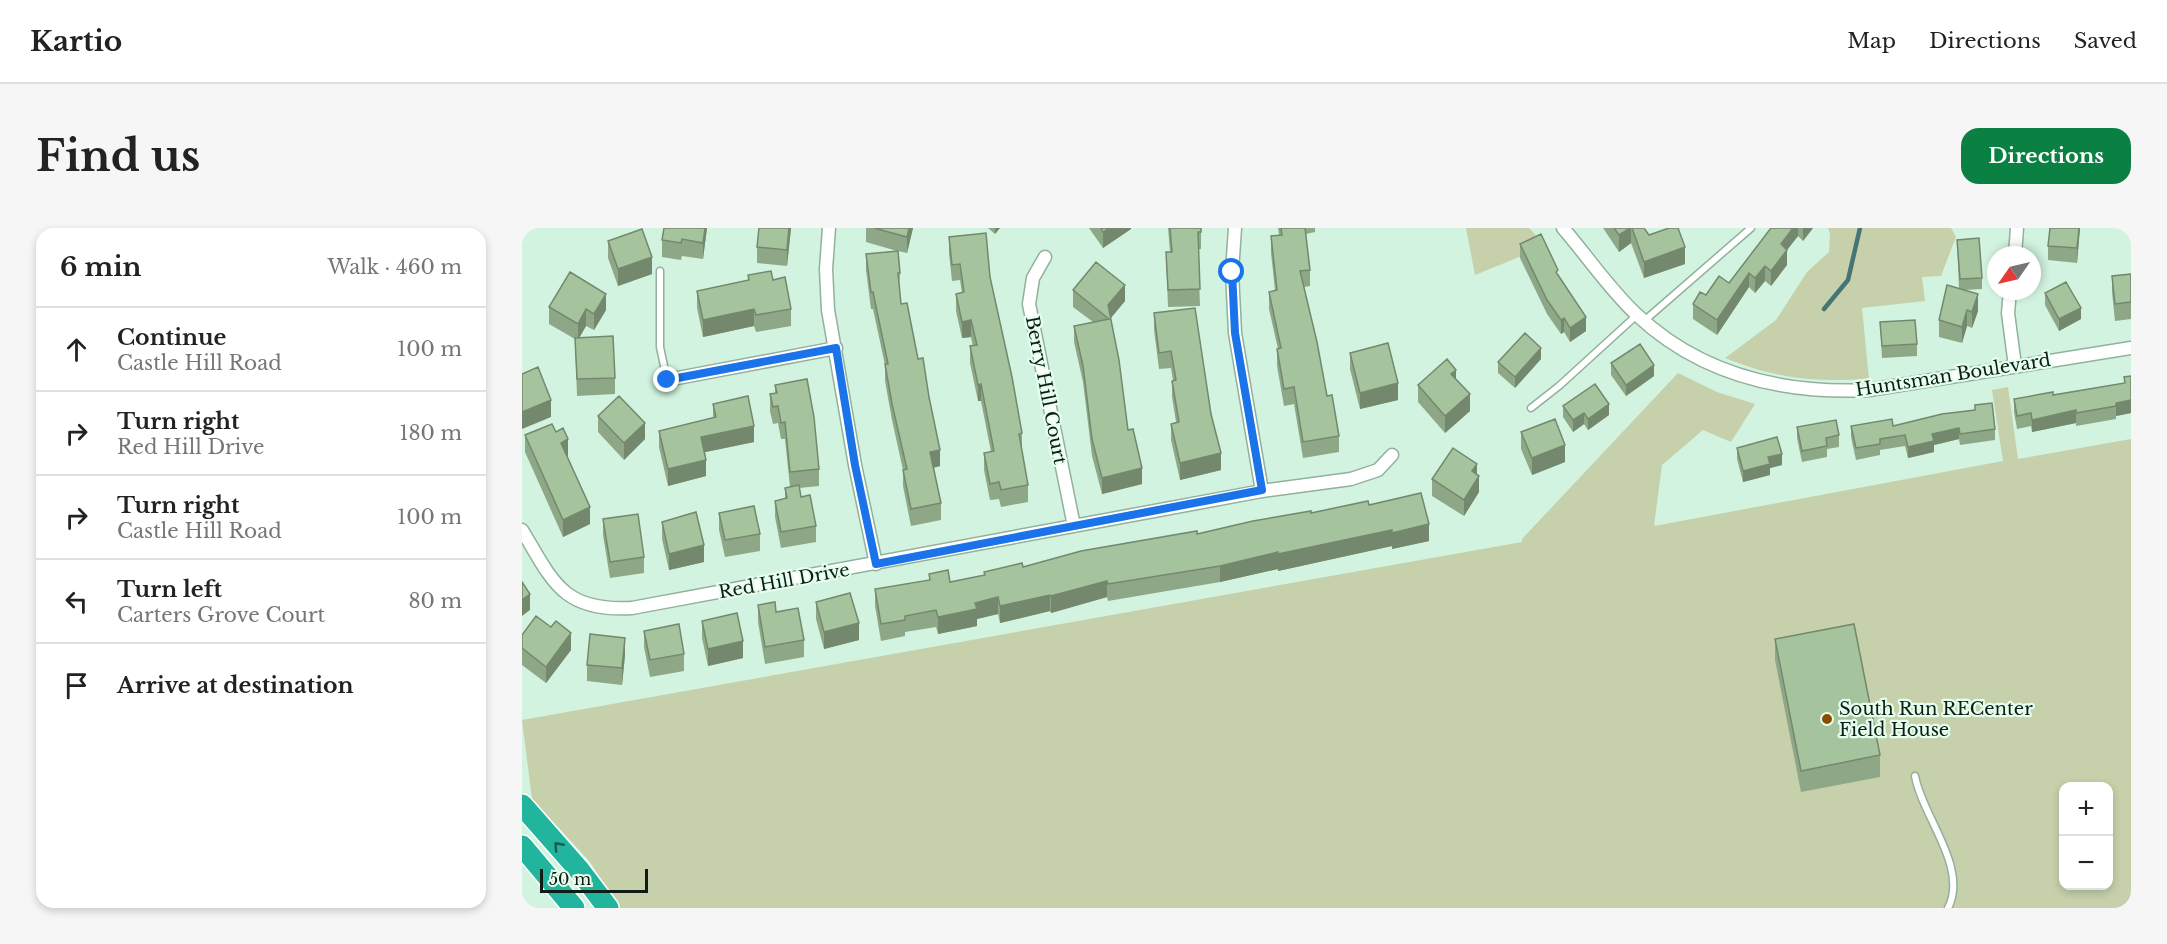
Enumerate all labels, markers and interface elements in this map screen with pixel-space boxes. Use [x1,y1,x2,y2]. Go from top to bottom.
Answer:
text: Kartio [30,24,122,59]
text: Map [1847,28,1896,54]
text: Directions [1929,28,2041,54]
text: Saved [2074,28,2137,54]
button: Directions [1961,128,2131,184]
text: Find us [36,130,200,182]
north arrow [1987,246,2041,300]
text: 6 min [60,251,141,283]
text: Walk · 460 m [327,255,462,279]
route start [1218,258,1244,284]
street label: Berry Hill Court [1021,314,1071,466]
text: Continue [117,324,226,351]
icon: ahead [60,333,93,366]
text: 100 m [397,337,462,361]
street label: Huntsman Boulevard [1854,349,2052,401]
text: Castle Hill Road [117,351,282,375]
route end [653,366,679,392]
text: Turn right [117,408,239,435]
icon: right [60,417,93,450]
text: 180 m [399,421,462,445]
text: Red Hill Drive [117,435,265,459]
text: Turn right [117,492,239,519]
icon: right [60,501,93,534]
text: 100 m [397,505,462,529]
text: Castle Hill Road [117,519,282,543]
street label: Red Hill Drive [717,559,851,603]
text: Turn left [117,576,222,603]
icon: left [60,585,93,618]
text: 80 m [408,589,462,613]
text: Carters Grove Court [117,603,325,627]
icon: arrive [60,669,93,702]
text: Arrive at destination [117,672,354,699]
place label: South Run RECenter Field House [1839,698,2033,741]
marker: South Run RECenter Field House [1820,712,1834,726]
map controls [2059,782,2113,890]
button: + [2059,782,2113,836]
button: − [2059,836,2113,890]
one-way arrow [554,842,565,853]
scale bar [540,866,648,894]
text: 50 m [549,869,591,889]

